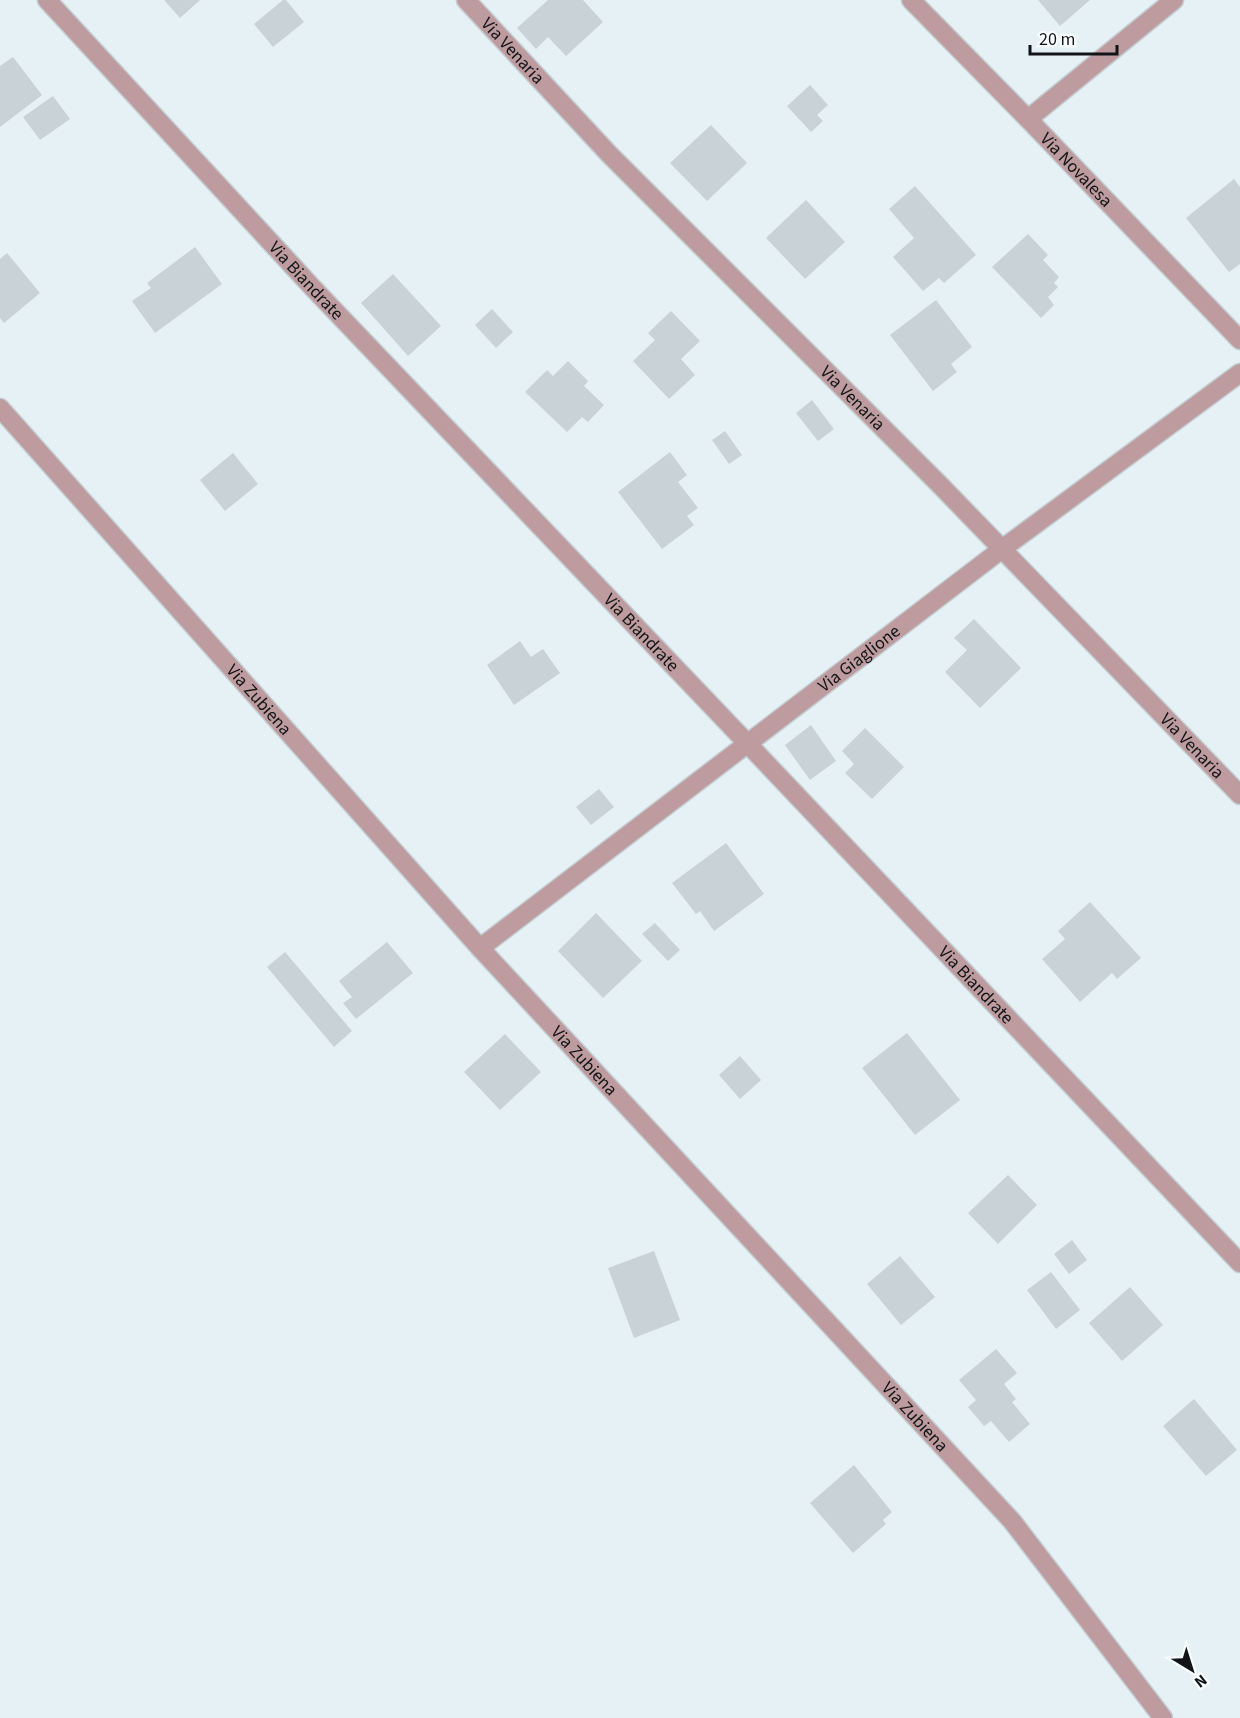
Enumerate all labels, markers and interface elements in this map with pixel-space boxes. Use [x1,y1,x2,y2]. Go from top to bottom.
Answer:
street label: Via Venaria [475,12,550,90]
scale bar [1030,18,1117,56]
text: 20 m [1039,27,1075,52]
street label: Via Novalesa [1034,127,1118,213]
street label: Via Biandrate [263,236,349,326]
street label: Via Venaria [814,360,891,436]
street label: Via Biandrate [598,588,685,678]
street label: Via Giaglione [813,619,906,698]
street label: Via Zubiena [220,659,297,741]
street label: Via Venaria [1154,707,1230,785]
street label: Via Biandrate [932,940,1019,1030]
street label: Via Zubiena [545,1020,623,1102]
street label: Via Zubiena [876,1376,954,1458]
north arrow [1162,1640,1222,1700]
text: N [1190,1669,1212,1693]

